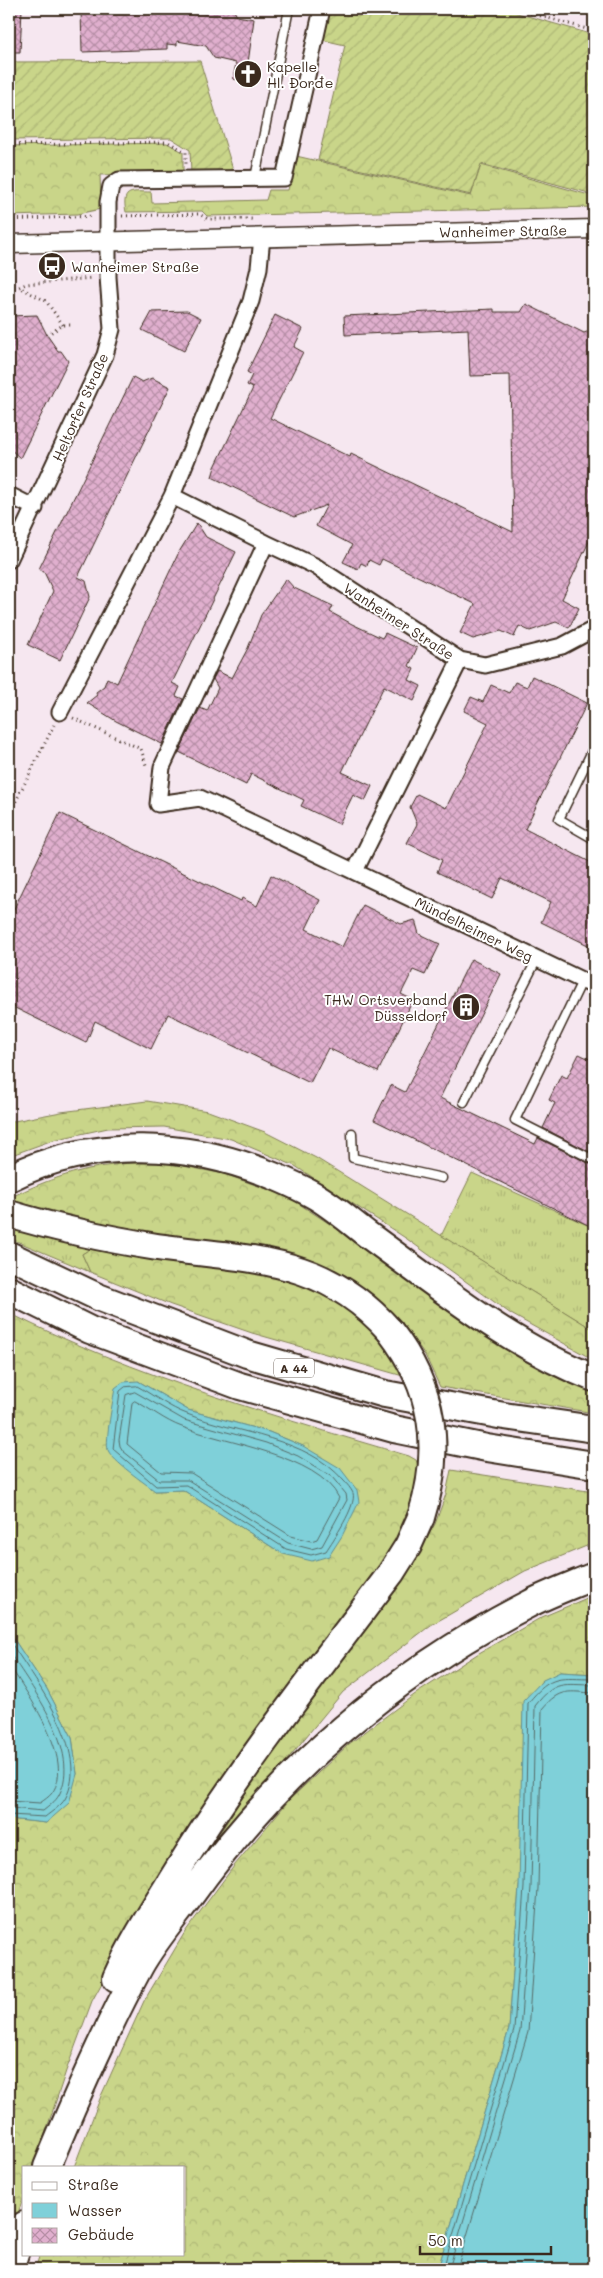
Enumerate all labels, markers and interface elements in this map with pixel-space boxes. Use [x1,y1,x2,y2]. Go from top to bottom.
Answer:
place label: Kapelle Hl. Đorđe [267,57,333,92]
church icon: Kapelle Hl. Đorđe [233,59,263,89]
street label: Wanheimer Straße [439,220,567,242]
bus stop icon: Wanheimer Straße [37,251,67,281]
place label: Wanheimer Straße [71,257,199,276]
street label: Heltorfer Straße [48,350,112,464]
street label: Wanheimer Straße [340,578,458,664]
street label: Mündelheimer Weg [412,892,536,966]
place label: THW Ortsverband Düsseldorf [324,990,448,1025]
building icon: THW Ortsverband Düsseldorf [451,992,481,1022]
road number: A 44 [274,1359,314,1378]
legend [22,2166,185,2256]
text: Straße [68,2174,119,2194]
text: Wasser [68,2200,122,2220]
scale bar [420,2223,552,2255]
text: Gebäude [68,2224,134,2244]
text: 50 m [428,2230,463,2250]

